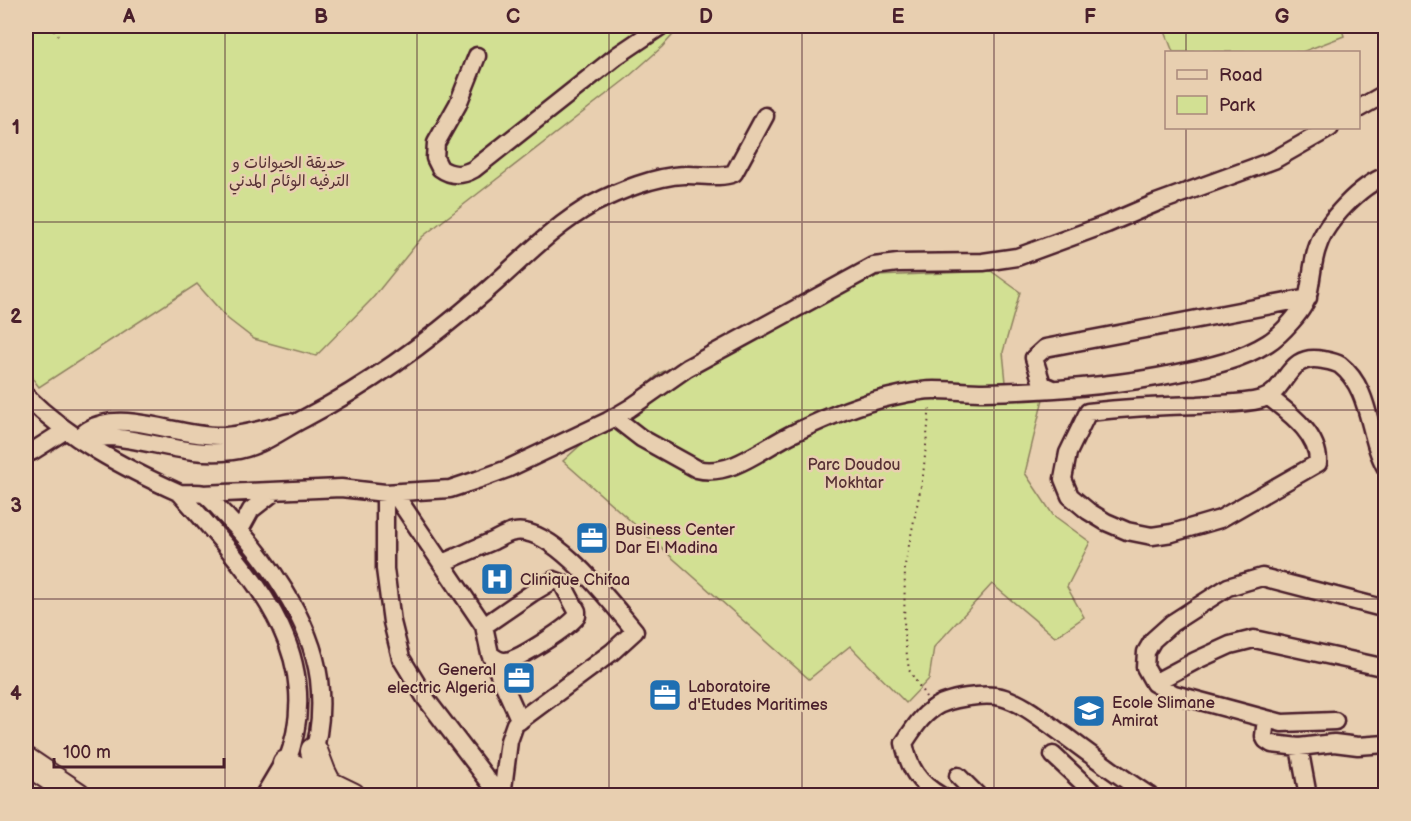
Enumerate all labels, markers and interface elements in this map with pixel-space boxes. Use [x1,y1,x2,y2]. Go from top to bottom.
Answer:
text: A [122,5,136,29]
text: B [314,5,328,29]
text: C [506,5,520,29]
text: D [699,5,713,29]
text: E [892,5,905,29]
text: F [1084,5,1096,29]
text: G [1275,5,1290,29]
legend [1165,51,1360,129]
text: Road [1219,65,1263,86]
text: Park [1219,95,1255,116]
text: 1 [12,116,20,140]
park label: حديقة الحيوانات و الترفيه الوئام المدني [229,154,349,195]
text: 2 [10,305,22,329]
park label: Parc Doudou Mokhtar [807,456,901,493]
text: 3 [10,494,22,518]
office icon: Business Center Dar El Madina [574,520,610,556]
place label: Business Center Dar El Madina [615,521,735,558]
hospital icon: Clinique Chifaa [479,561,515,597]
place label: Clinique Chifaa [520,571,630,590]
office icon: General electric Algeria [501,660,537,696]
place label: General electric Algeria [387,661,496,698]
office icon: Laboratoire d'Etudes Maritimes [647,677,683,713]
place label: Laboratoire d'Etudes Maritimes [688,678,828,715]
text: 4 [10,682,22,706]
school or university icon: Ecole Slimane Amirat [1071,693,1107,729]
place label: Ecole Slimane Amirat [1112,694,1215,731]
scale bar [54,731,224,769]
text: 100 m [63,742,111,763]

